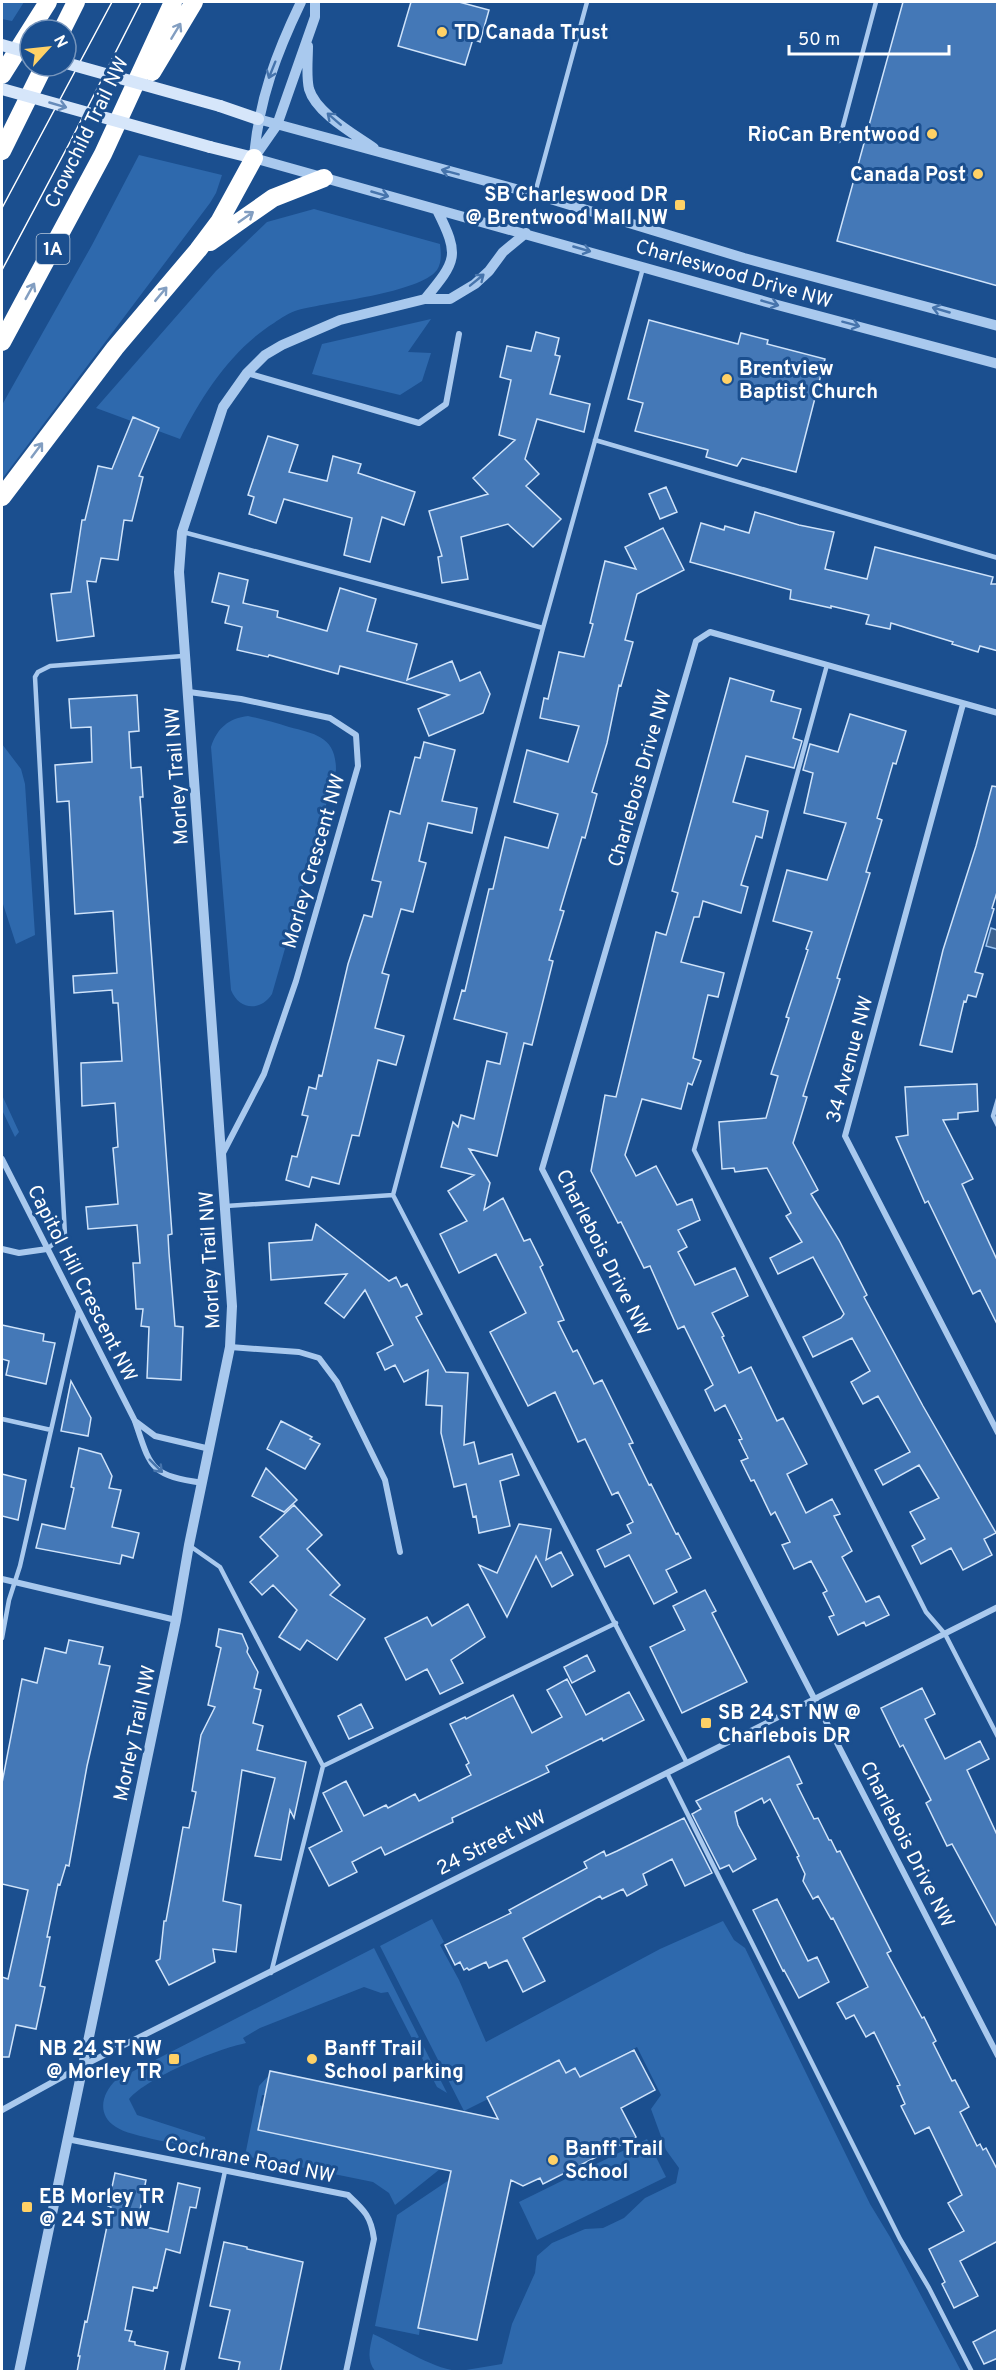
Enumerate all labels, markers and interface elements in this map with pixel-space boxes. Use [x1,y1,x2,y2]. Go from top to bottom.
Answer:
north arrow [18,18,78,78]
scale bar [789,18,950,56]
place label: TD Canada Trust [454,21,609,47]
one-way arrow [171,23,183,40]
marker: TD Canada Trust [435,25,449,39]
text: 50 m [798,29,840,52]
text: N [48,32,71,52]
street label: Crowchild Trail NW [40,53,136,213]
one-way arrow [266,60,277,79]
one-way arrow [48,99,67,111]
one-way arrow [327,112,342,126]
place label: RioCan Brentwood [748,123,920,149]
marker: RioCan Brentwood [925,127,939,141]
place label: Canada Post [850,163,966,189]
one-way arrow [441,166,460,177]
marker: Canada Post [971,167,985,181]
place label: SB Charleswood DR @ Brentwood Mall NW [465,183,668,232]
one-way arrow [370,188,389,200]
marker: SB Charleswood DR @ Brentwood Mall NW [673,198,687,212]
one-way arrow [238,211,254,223]
road number: 1A [36,234,70,264]
street label: Charleswood Drive NW [632,234,835,315]
one-way arrow [572,244,591,255]
one-way arrow [469,274,485,287]
one-way arrow [24,283,36,300]
one-way arrow [154,287,168,302]
one-way arrow [760,298,779,309]
one-way arrow [932,304,951,316]
one-way arrow [841,319,860,331]
place label: Brentview Baptist Church [739,357,878,406]
marker: Brentview Baptist Church [720,372,734,386]
one-way arrow [31,443,43,459]
street label: Charlebois Drive NW [603,687,679,870]
street label: Morley Trail NW [160,706,196,846]
street label: Morley Crescent NW [278,771,352,952]
street label: 34 Avenue NW [821,993,880,1126]
street label: Charlebois Drive NW [549,1165,655,1341]
street label: Capitol Hill Crescent NW [20,1181,142,1387]
street label: Morley Trail NW [194,1190,228,1330]
one-way arrow [149,1459,163,1474]
street label: Morley Trail NW [109,1663,163,1804]
place label: SB 24 ST NW @ Charlebois DR [718,1701,861,1750]
marker: SB 24 ST NW @ Charlebois DR [699,1716,713,1730]
street label: Charlebois Drive NW [853,1757,959,1933]
street label: 24 Street NW [433,1805,551,1883]
place label: NB 24 ST NW @ Morley TR [39,2037,162,2086]
place label: Banff Trail School parking [324,2037,464,2086]
marker: NB 24 ST NW @ Morley TR [167,2052,181,2066]
marker: Banff Trail School parking [305,2052,319,2066]
street label: Cochrane Road NW [162,2132,337,2190]
place label: Banff Trail School [565,2137,663,2186]
marker: Banff Trail School [546,2153,560,2167]
place label: EB Morley TR @ 24 ST NW [39,2185,165,2234]
marker: EB Morley TR @ 24 ST NW [20,2200,34,2214]

